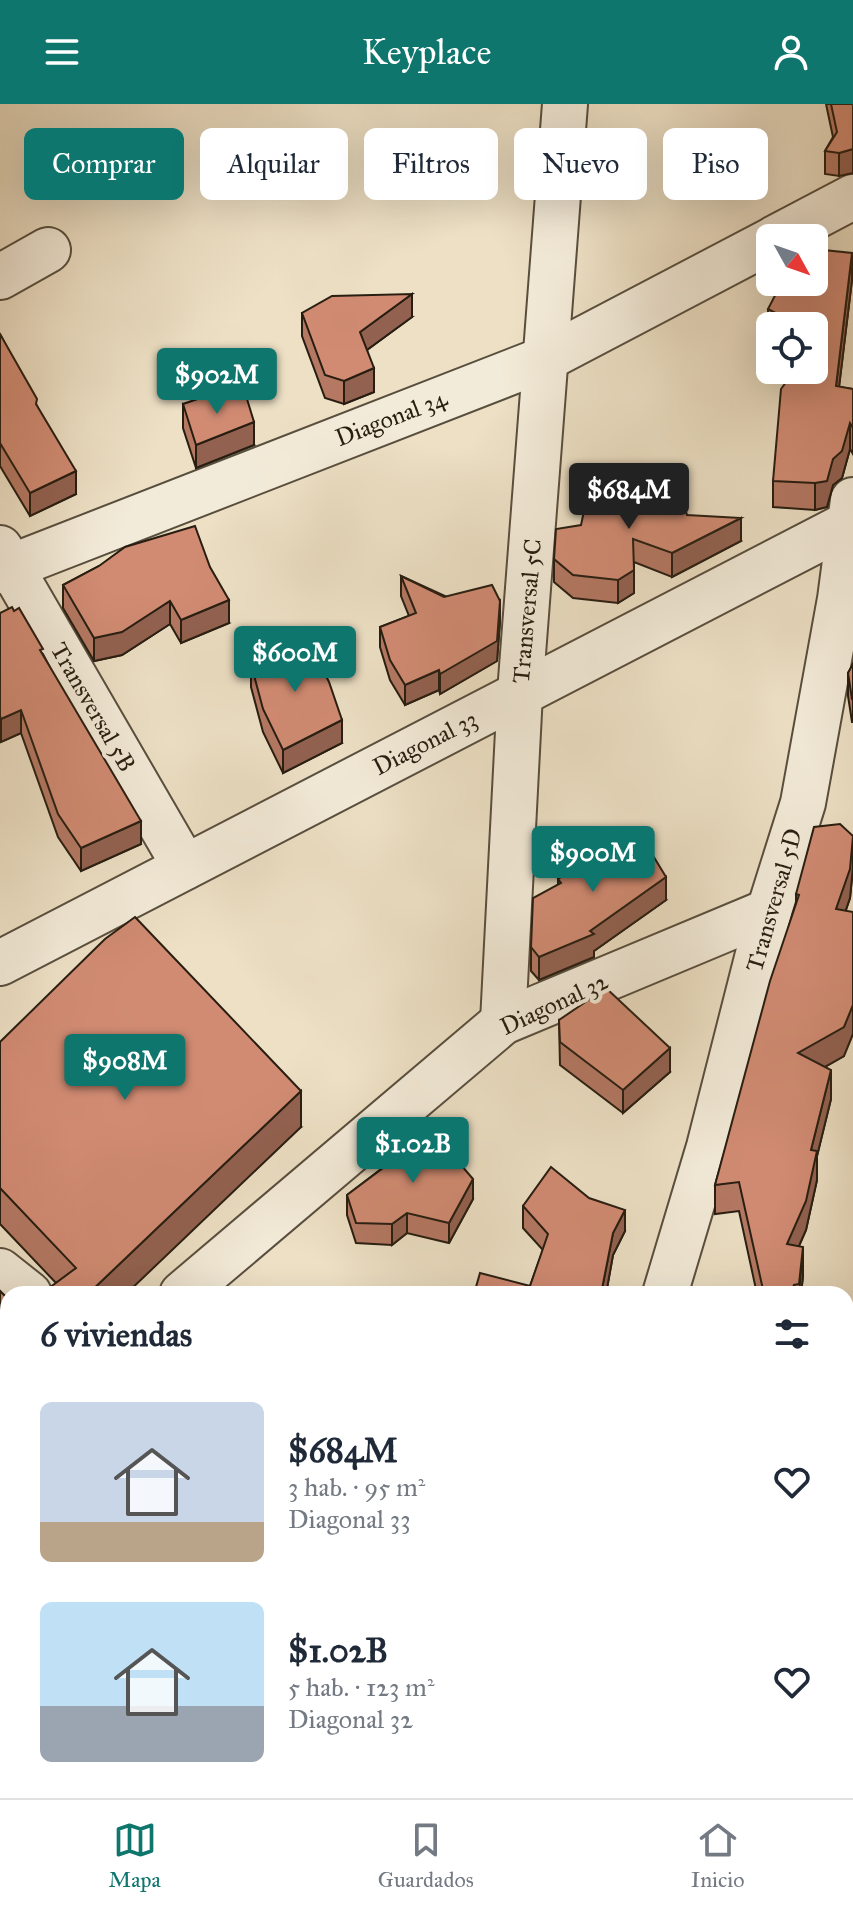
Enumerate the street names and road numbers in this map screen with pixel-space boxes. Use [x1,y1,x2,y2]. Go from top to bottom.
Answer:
street label: Diagonal 34 [331,383,452,453]
street label: Transversal 5C [506,537,548,685]
street label: Transversal 5B [44,637,142,777]
street label: Diagonal 33 [368,704,482,782]
street label: Transversal 5D [739,825,809,975]
street label: Diagonal 32 [495,966,613,1042]

